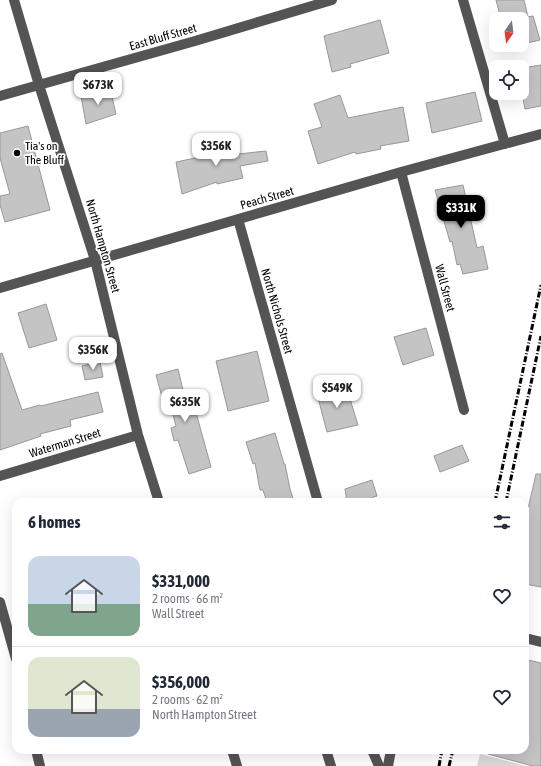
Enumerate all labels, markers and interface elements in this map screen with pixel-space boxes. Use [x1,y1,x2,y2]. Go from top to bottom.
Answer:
north arrow [489,12,529,52]
map controls [489,12,529,100]
street label: East Bluff Street [128,21,199,53]
button: locate [489,60,529,100]
pin: $673K [70,72,126,106]
text: $673K [83,77,113,92]
pin: $356K [188,133,244,167]
text: $356K [201,138,231,153]
place label: Tía's on The Bluff [25,139,65,167]
marker: Tía's on The Bluff [12,148,22,158]
street label: Peach Street [239,184,296,212]
pin: $331K [433,195,489,229]
street label: North Hampton Street [83,198,123,295]
text: $331K [446,200,476,215]
street label: Wall Street [432,263,458,314]
street label: North Nichols Street [258,267,296,356]
pin: $356K [65,337,121,371]
text: $356K [78,342,108,357]
pin: $549K [309,375,365,409]
text: $549K [322,380,352,395]
pin: $635K [157,389,213,423]
text: $635K [170,394,200,409]
street label: Waterman Street [27,425,103,461]
icon: filters [491,511,513,533]
text: 6 homes [28,512,81,532]
text: $331,000 [152,571,210,591]
icon: home [60,572,108,620]
icon: heart [491,585,513,607]
text: 2 rooms · 66 m² [152,591,223,606]
text: Wall Street [152,606,204,621]
text: $356,000 [152,672,210,692]
icon: home [60,673,108,721]
icon: heart [491,686,513,708]
text: 2 rooms · 62 m² [152,692,223,707]
text: North Hampton Street [152,707,257,722]

